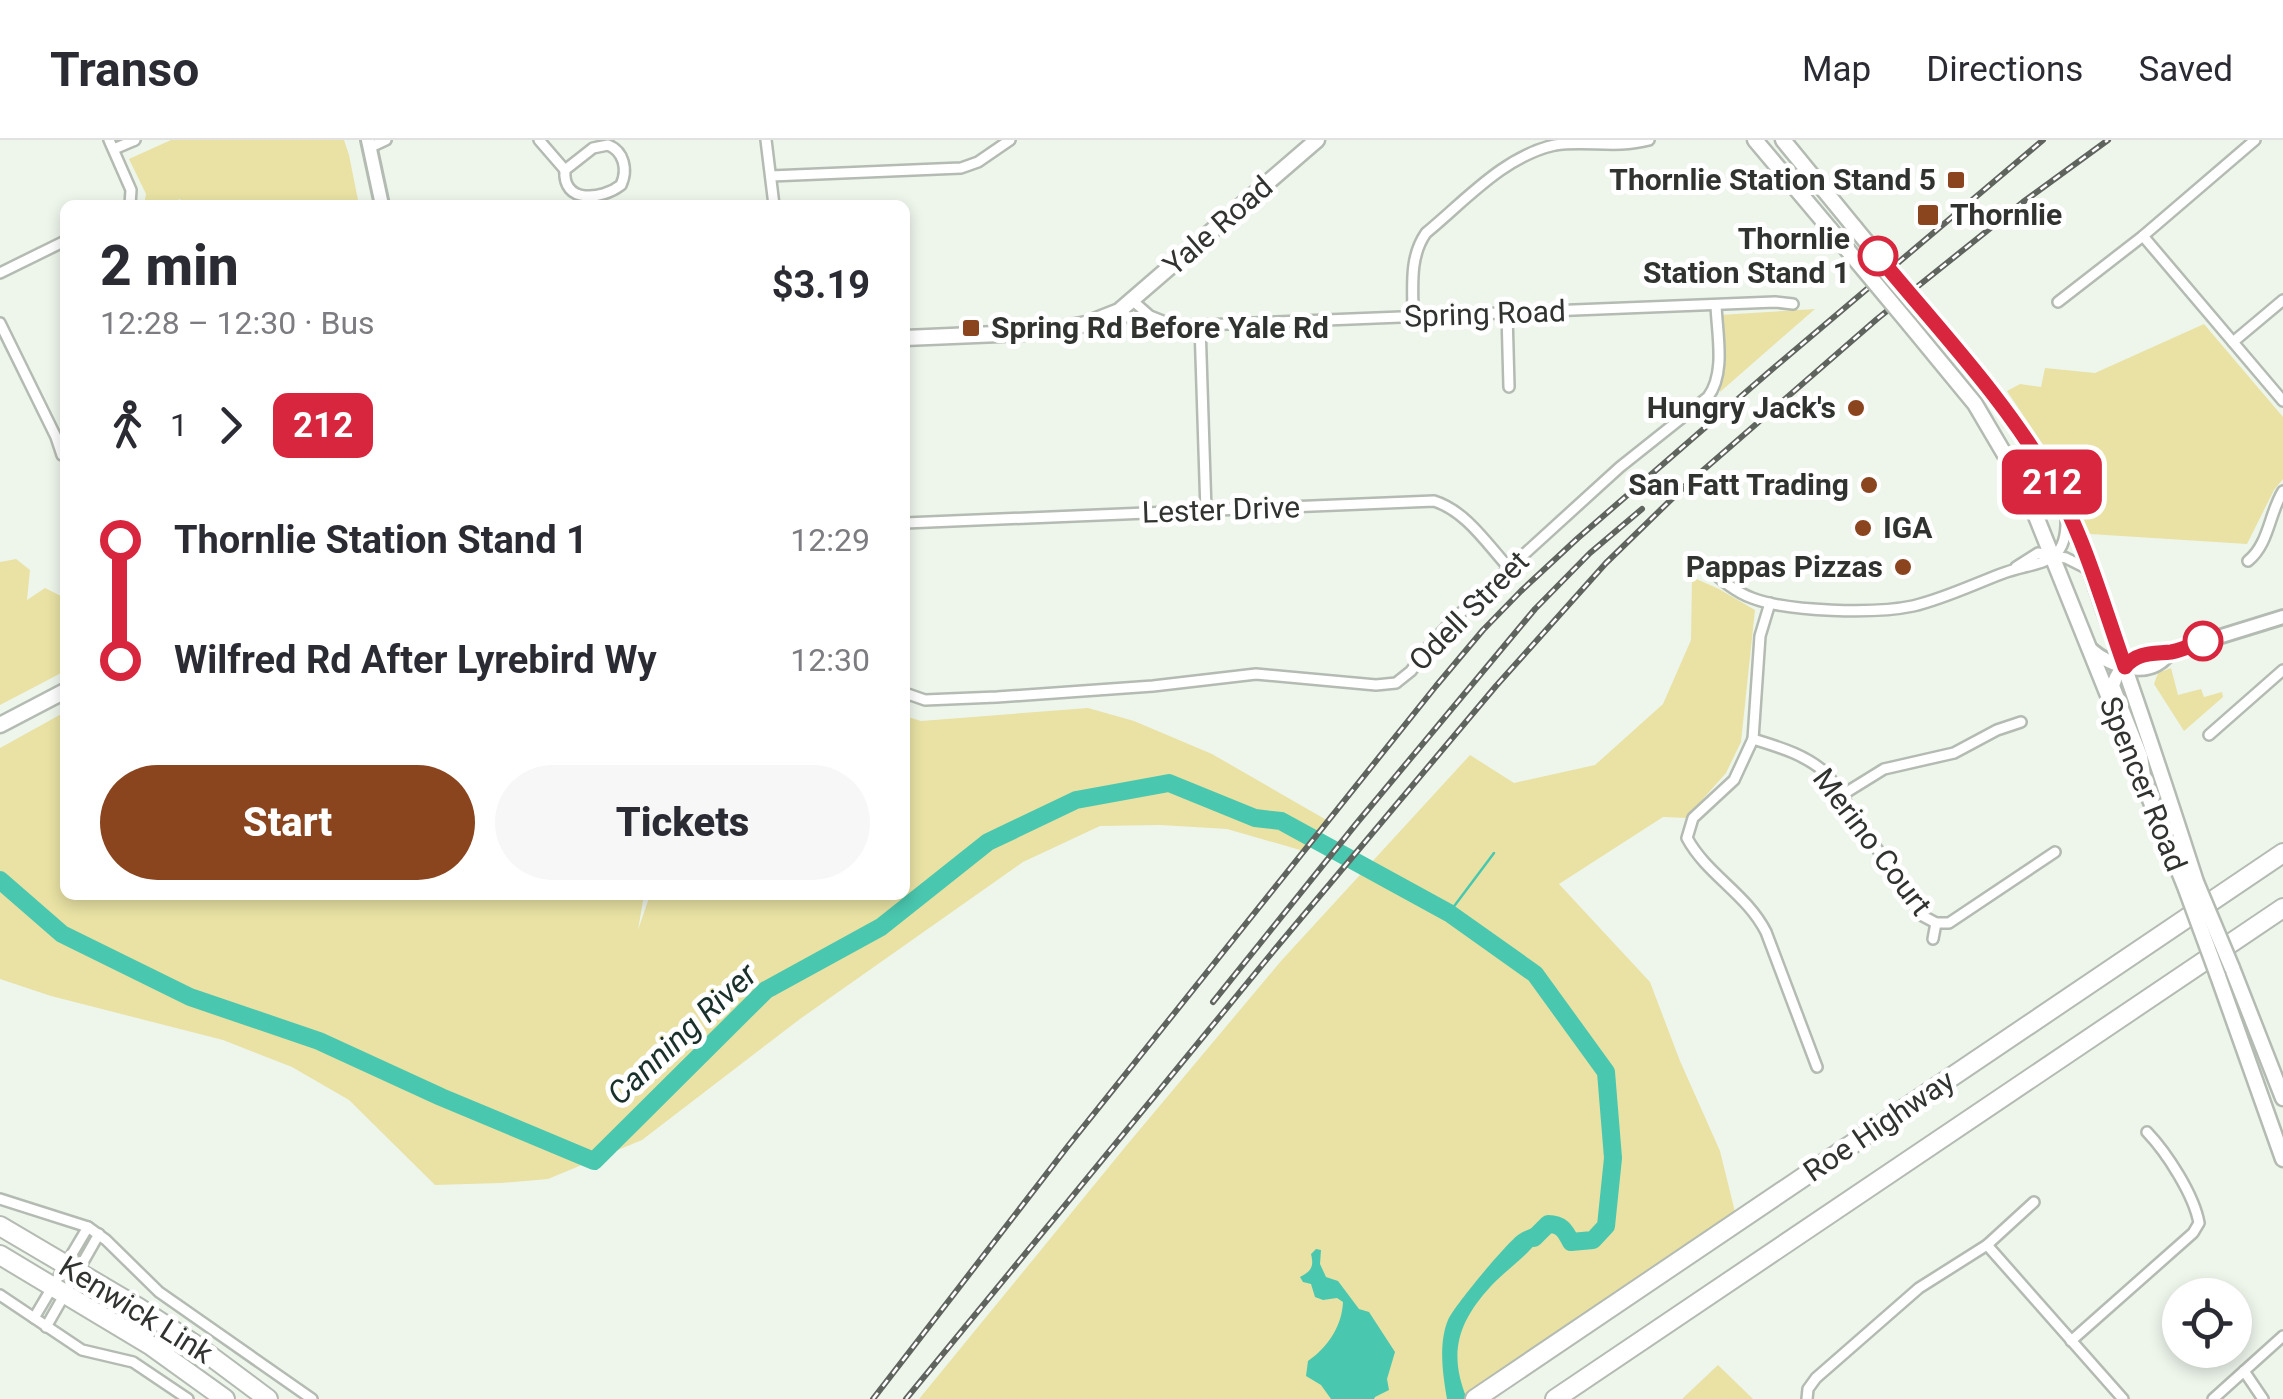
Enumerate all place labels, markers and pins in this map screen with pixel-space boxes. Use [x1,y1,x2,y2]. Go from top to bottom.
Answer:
place label: Thornlie Station Stand 5 [1609,162,1936,197]
marker: Thornlie Station Stand 5 [1945,169,1967,191]
place label: Thornlie [1950,197,2062,232]
marker: Thornlie [1915,202,1941,228]
place label: Thornlie Station Stand 1 [1643,221,1850,290]
marker: Thornlie Station Stand 1 [1859,237,1897,275]
place label: Spring Rd Before Yale Rd [991,310,1329,345]
marker: Spring Rd Before Yale Rd [960,317,982,339]
place label: Hungry Jack's [1647,390,1836,425]
marker: Hungry Jack's [1845,397,1867,419]
place label: San Fatt Trading [1628,467,1849,502]
marker: San Fatt Trading [1858,474,1880,496]
place label: IGA [1883,510,1933,545]
marker: IGA [1852,517,1874,539]
place label: Pappas Pizzas [1686,549,1883,584]
marker: Pappas Pizzas [1892,556,1914,578]
unlabelled marker [2184,622,2222,660]

